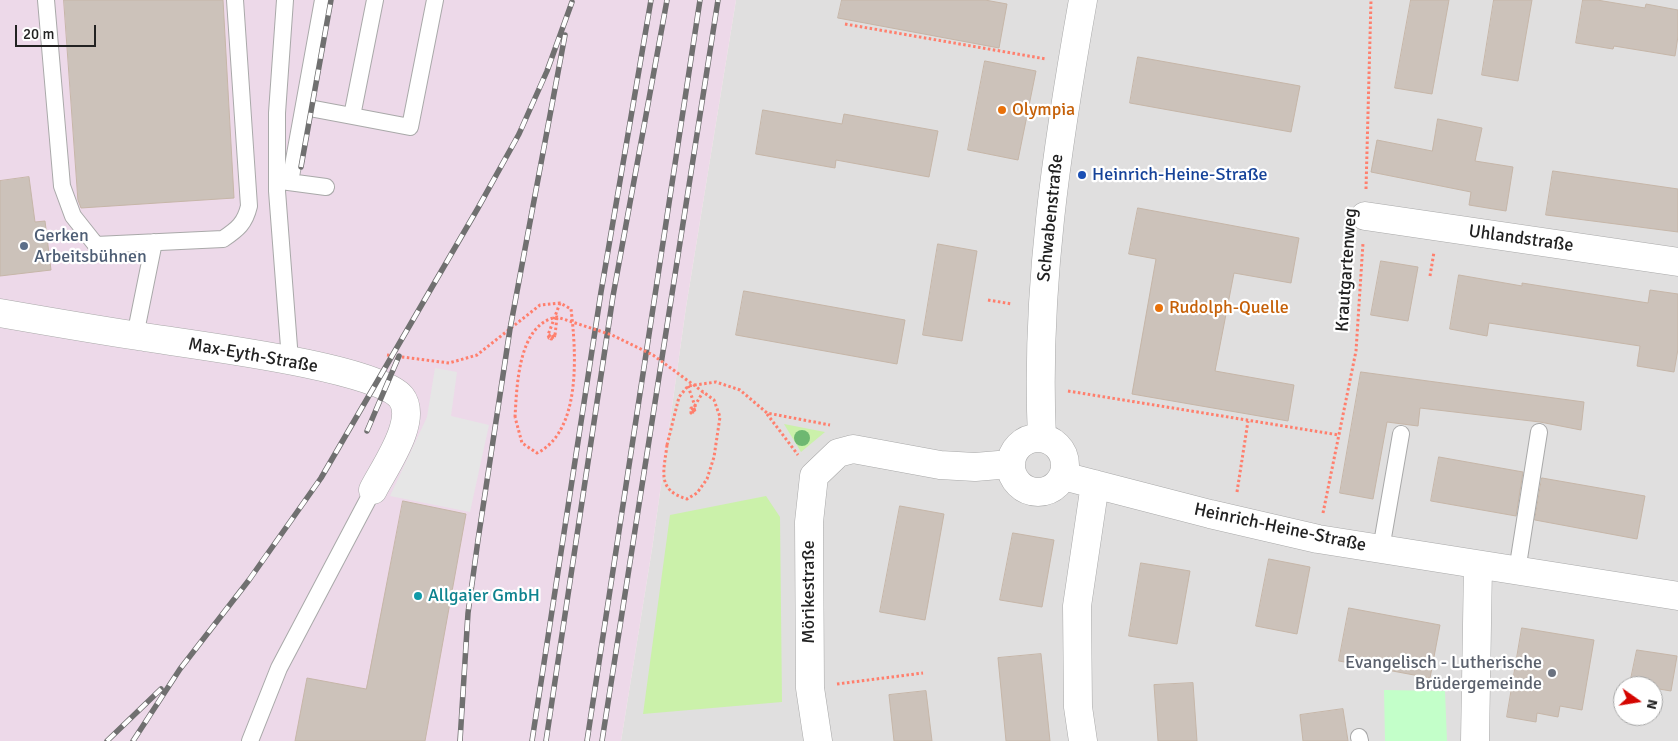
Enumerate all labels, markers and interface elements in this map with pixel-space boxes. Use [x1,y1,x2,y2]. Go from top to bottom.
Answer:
scale bar [18,15,99,47]
text: 20 m [23,25,54,43]
place label: Olympia [1012,99,1075,121]
marker: Olympia [996,104,1008,116]
street label: Schwabenstraße [1034,153,1068,283]
place label: Heinrich-Heine-Straße [1092,164,1268,186]
marker: Heinrich-Heine-Straße [1076,169,1088,181]
street label: Krautgartenweg [1332,207,1362,333]
street label: Uhlandstraße [1467,221,1575,257]
place label: Gerken Arbeitsbühnen [34,225,147,268]
marker: Gerken Arbeitsbühnen [18,240,30,252]
place label: Rudolph-Quelle [1169,297,1289,319]
marker: Rudolph-Quelle [1153,302,1165,314]
street label: Max-Eyth-Straße [187,334,319,378]
street label: Heinrich-Heine-Straße [1192,499,1368,557]
street label: Mörikestraße [798,540,820,644]
place label: Allgaier GmbH [428,585,540,607]
marker: Allgaier GmbH [412,590,424,602]
place label: Evangelisch - Lutherische Brüdergemeinde [1345,652,1542,694]
marker: Evangelisch - Lutherische Brüdergemeinde [1546,667,1558,679]
north arrow [1613,676,1663,726]
text: N [1643,698,1662,711]

